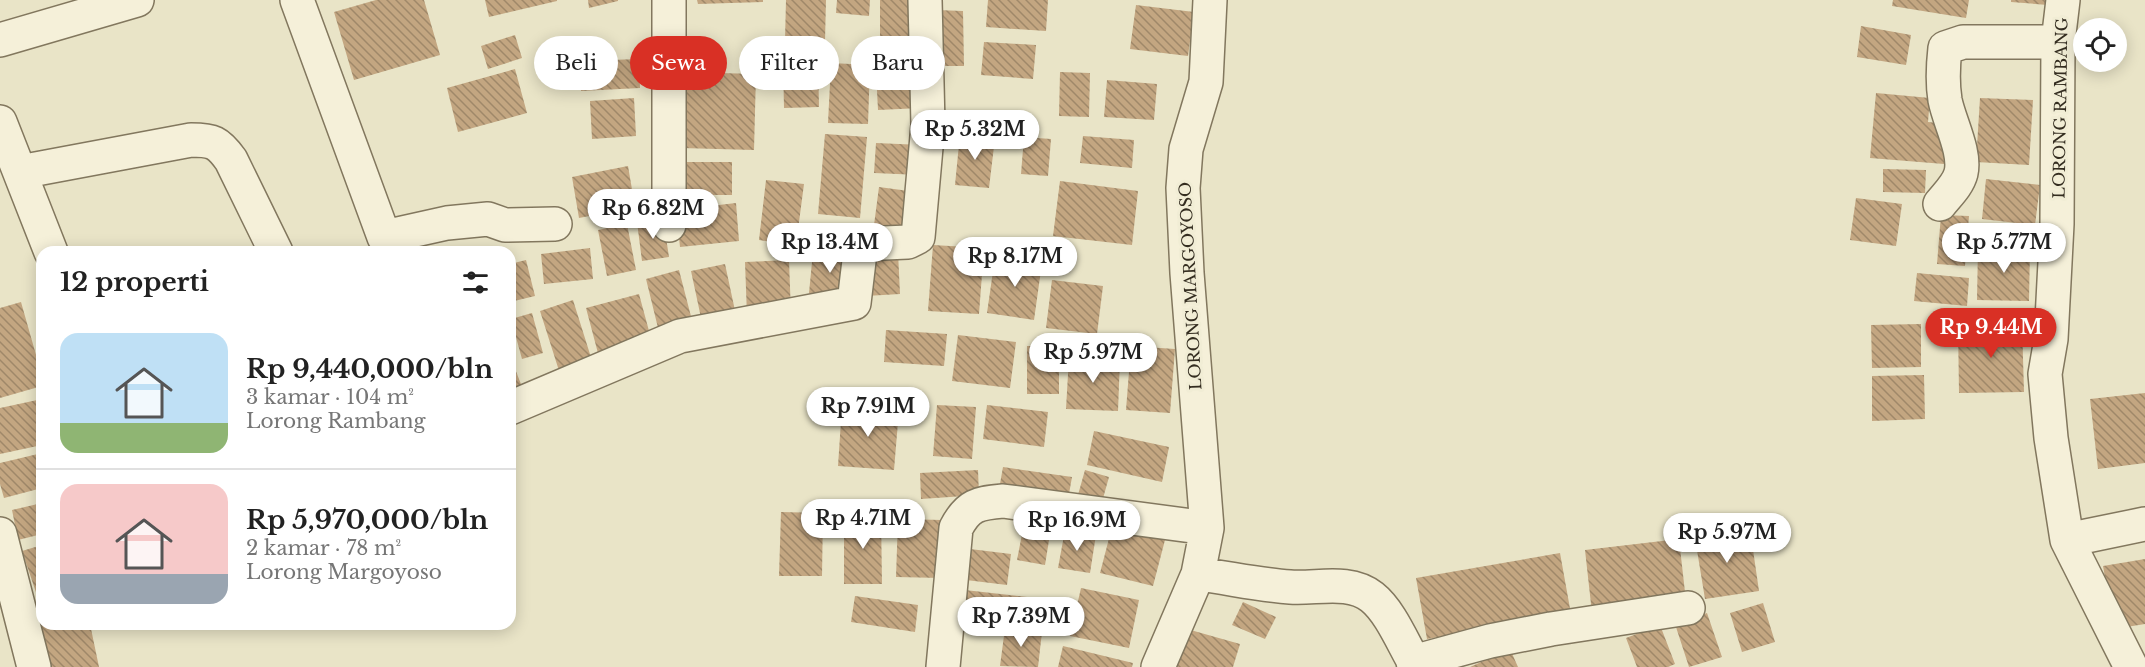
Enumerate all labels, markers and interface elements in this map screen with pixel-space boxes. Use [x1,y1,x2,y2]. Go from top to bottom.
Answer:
street label: LORONG RAMBANG [2048,17,2072,199]
map controls [2073,18,2127,72]
button: locate [2073,18,2127,72]
chip: Beli [534,36,618,90]
chip: Sewa [630,36,727,90]
chip: Filter [739,36,839,90]
chip: Baru [851,36,945,90]
pin: Rp 5.32M [913,110,1037,161]
text: Rp 5.32M [924,117,1026,141]
street label: LORONG MARGOYOSO [1175,181,1205,391]
pin: Rp 6.82M [591,189,715,240]
text: Rp 6.82M [602,196,704,220]
pin: Rp 13.4M [768,223,892,274]
pin: Rp 5.77M [1942,223,2066,274]
text: Rp 13.4M [781,230,879,254]
text: Rp 5.77M [1956,230,2052,254]
pin: Rp 8.17M [953,237,1077,288]
text: Rp 8.17M [967,244,1063,268]
text: 12 properti [60,266,209,298]
icon: filters [459,266,492,299]
pin: Rp 9.44M [1929,308,2053,359]
text: Rp 9.44M [1939,315,2043,339]
pin: Rp 5.97M [1031,333,1155,384]
text: Rp 5.97M [1043,340,1143,364]
text: Rp 9,440,000/bln [246,353,493,385]
icon: home [108,357,180,429]
text: 3 kamar · 104 m² [246,385,414,409]
pin: Rp 7.91M [806,387,930,438]
text: Rp 7.91M [820,394,916,418]
text: Lorong Rambang [246,409,426,433]
pin: Rp 4.71M [801,499,925,550]
pin: Rp 16.9M [1015,501,1139,552]
text: Rp 5,970,000/bln [246,504,488,536]
text: Rp 4.71M [815,506,911,530]
icon: home [108,508,180,580]
text: Rp 16.9M [1027,508,1127,532]
pin: Rp 5.97M [1665,513,1789,564]
text: Rp 5.97M [1677,520,1777,544]
text: 2 kamar · 78 m² [246,536,401,560]
text: Lorong Margoyoso [246,560,442,584]
pin: Rp 7.39M [959,597,1083,648]
text: Rp 7.39M [971,604,1071,628]

